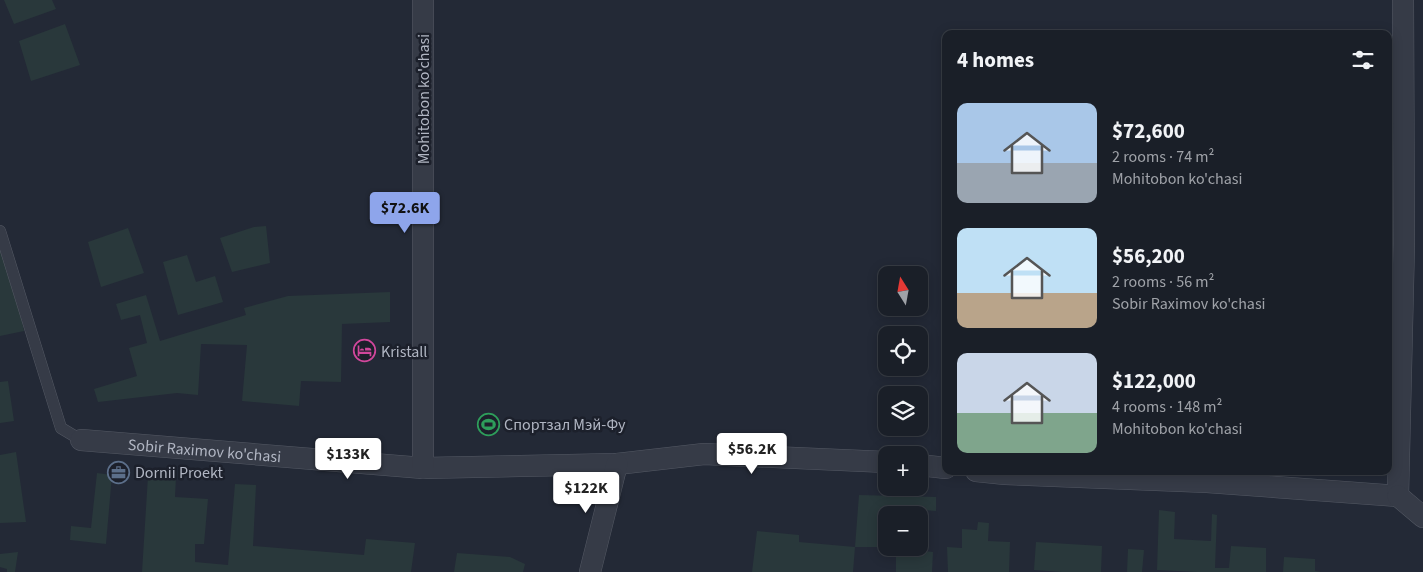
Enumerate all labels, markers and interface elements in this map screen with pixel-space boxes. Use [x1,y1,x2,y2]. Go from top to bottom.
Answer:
street label: Mohitobon ko'chasi [413,34,435,164]
text: 4 homes [957,45,1034,75]
icon: filters [1349,46,1377,74]
text: $72,600 [1112,116,1185,146]
icon: home [997,123,1057,183]
text: 2 rooms · 74 m² [1112,146,1214,168]
text: Mohitobon ko'chasi [1112,168,1242,190]
pin: $72.6K [364,192,446,234]
text: $72.6K [381,197,429,219]
text: $56,200 [1112,241,1185,271]
icon: home [997,248,1057,308]
north arrow [878,266,928,316]
map controls [878,266,928,556]
text: 2 rooms · 56 m² [1112,271,1214,293]
text: Sobir Raximov ko'chasi [1112,293,1266,315]
button: locate [878,326,928,376]
hotel icon: Kristall [353,339,377,363]
place label: Kristall [381,341,427,363]
text: $122,000 [1112,366,1196,396]
icon: home [997,373,1057,433]
button: layers [878,386,928,436]
text: 4 rooms · 148 m² [1112,396,1222,418]
sports icon: Спортзал Мэй-Фу [476,412,500,436]
place label: Спортзал Мэй-Фу [504,414,626,436]
text: Mohitobon ko'chasi [1112,418,1242,440]
pin: $56.2K [711,432,793,475]
street label: Sobir Raximov ko'chasi [127,434,282,468]
pin: $133K [313,438,383,480]
text: $56.2K [728,438,776,460]
text: $133K [326,443,370,465]
button: + [878,446,928,496]
office icon: Dornii Proekt [107,460,131,484]
place label: Dornii Proekt [135,462,224,484]
pin: $122K [551,472,621,514]
text: $122K [564,477,608,499]
button: − [878,506,928,556]

